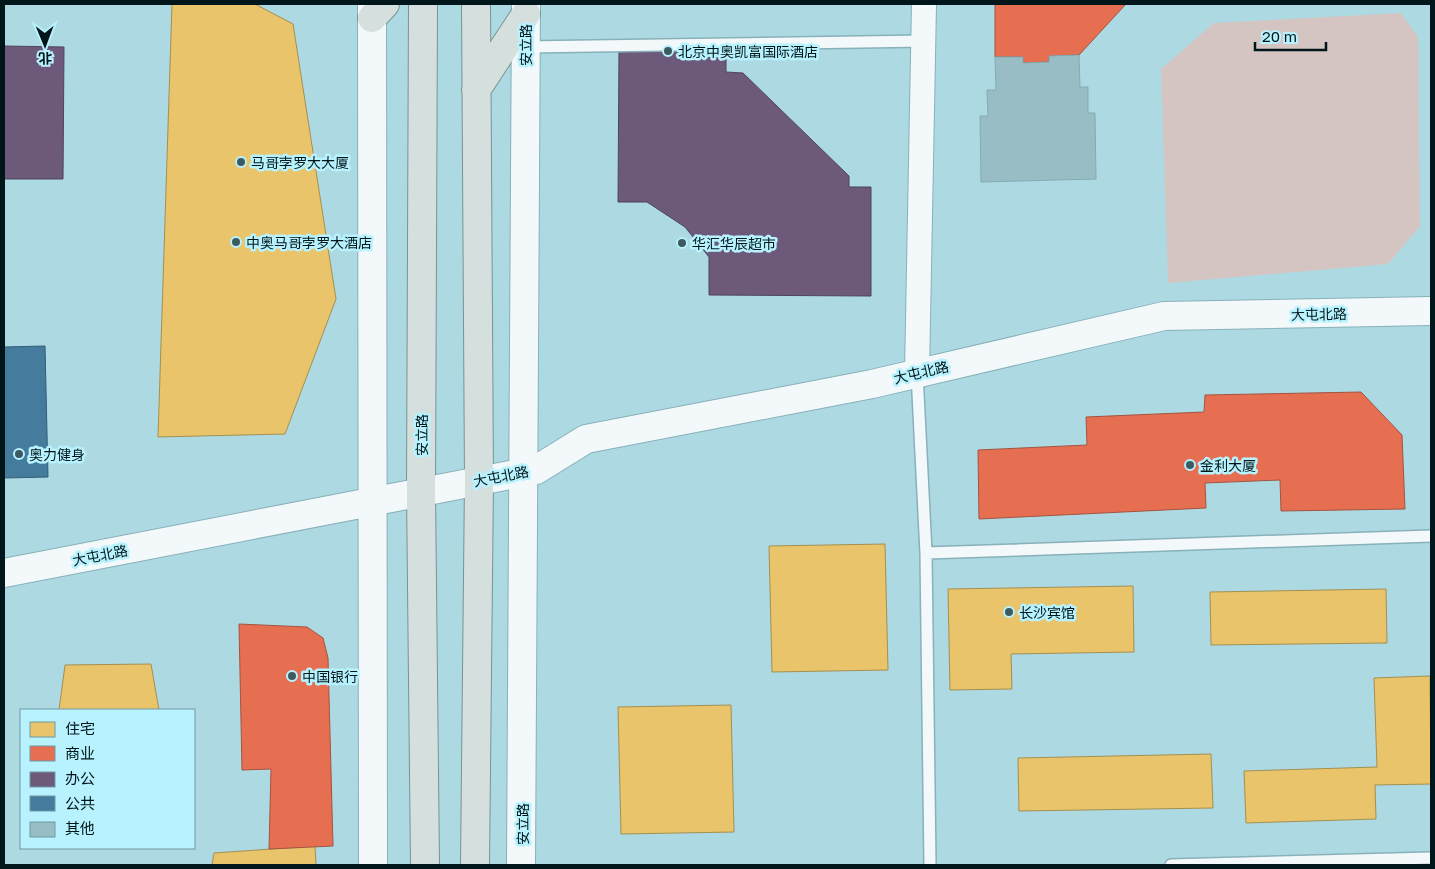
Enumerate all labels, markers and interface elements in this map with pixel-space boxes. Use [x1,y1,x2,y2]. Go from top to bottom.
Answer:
north arrow [20,20,70,70]
scale bar [1255,20,1326,52]
street label: 安立路 [517,24,534,66]
text: 20 m [1262,27,1297,45]
place label: 北京中奥凯富国际酒店 [678,43,818,60]
marker: 北京中奥凯富国际酒店 [662,45,674,57]
text: 北 [38,50,52,67]
place label: 马哥孛罗大大厦 [251,154,349,171]
marker: 马哥孛罗大大厦 [235,156,247,168]
place label: 中奥马哥孛罗大酒店 [246,234,372,251]
place label: 华汇华辰超市 [692,235,776,252]
marker: 中奥马哥孛罗大酒店 [230,236,242,248]
marker: 华汇华辰超市 [676,237,688,249]
street label: 大屯北路 [1291,305,1347,323]
street label: 大屯北路 [892,357,950,387]
street label: 安立路 [413,414,430,456]
place label: 奥力健身 [29,446,85,463]
marker: 奥力健身 [13,448,25,460]
place label: 金利大厦 [1200,457,1256,474]
marker: 金利大厦 [1184,459,1196,471]
street label: 大屯北路 [472,462,530,490]
street label: 大屯北路 [71,541,129,569]
place label: 长沙宾馆 [1019,604,1075,621]
marker: 长沙宾馆 [1003,606,1015,618]
place label: 中国银行 [302,668,358,685]
marker: 中国银行 [286,670,298,682]
legend [20,709,195,849]
text: 住宅 [65,719,95,737]
text: 商业 [65,744,95,762]
text: 办公 [65,769,95,787]
text: 公共 [65,794,95,812]
street label: 安立路 [514,803,531,845]
text: 其他 [65,819,95,837]

